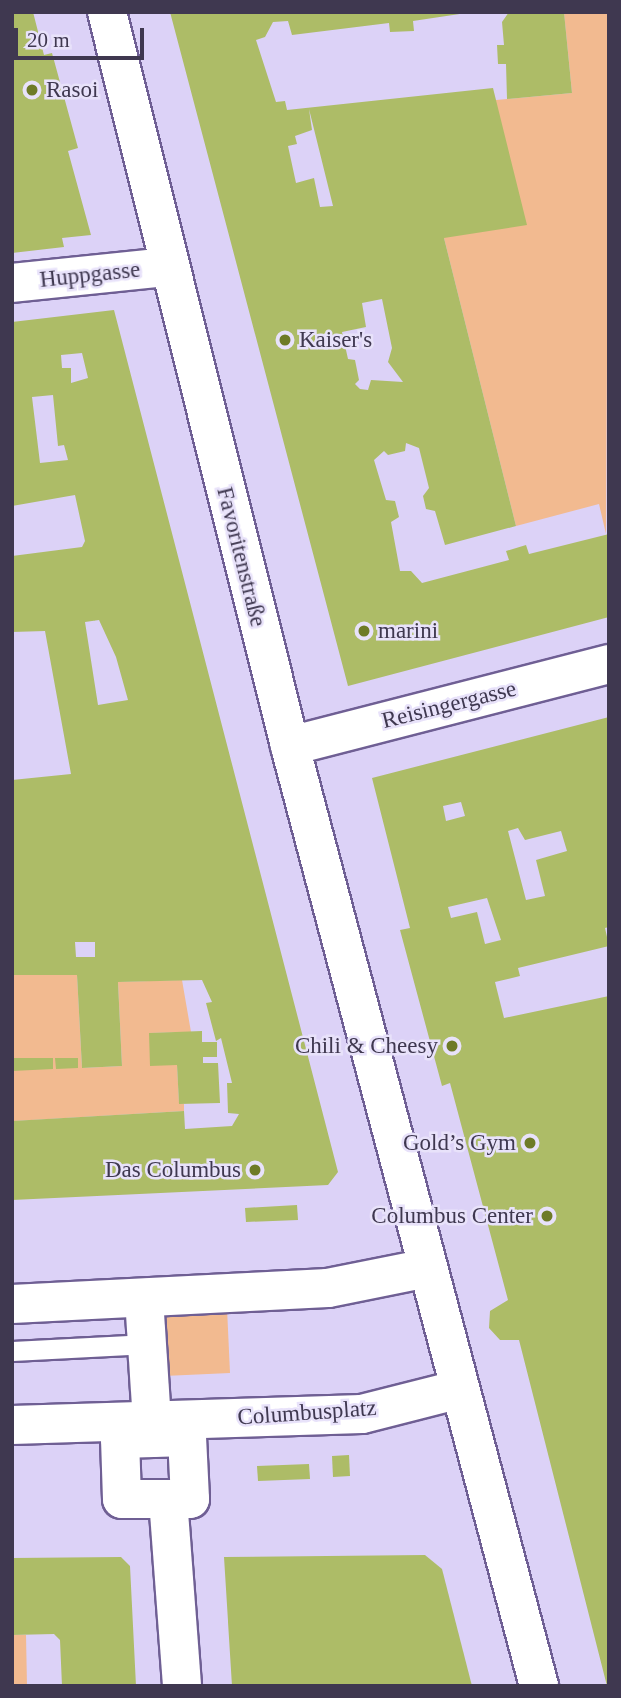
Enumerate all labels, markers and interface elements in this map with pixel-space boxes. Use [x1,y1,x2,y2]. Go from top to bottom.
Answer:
scale bar [18,14,147,58]
text: 20 m [27,28,70,52]
place label: Rasoi [46,76,98,104]
marker: Rasoi [24,82,40,98]
street label: Huppgasse [38,256,142,294]
place label: Kaiser's [299,326,372,354]
marker: Kaiser's [277,332,293,348]
street label: Favoritenstraße [210,484,272,630]
place label: marini [378,617,438,645]
marker: marini [356,623,372,639]
street label: Reisingergasse [379,675,519,735]
place label: Chili & Cheesy [295,1032,438,1060]
marker: Chili & Cheesy [444,1038,460,1054]
place label: Gold’s Gym [403,1129,516,1157]
marker: Gold’s Gym [522,1135,538,1151]
place label: Das Columbus [105,1156,241,1184]
marker: Das Columbus [247,1162,263,1178]
place label: Columbus Center [371,1202,533,1230]
marker: Columbus Center [539,1208,555,1224]
street label: Columbusplatz [237,1394,377,1432]

